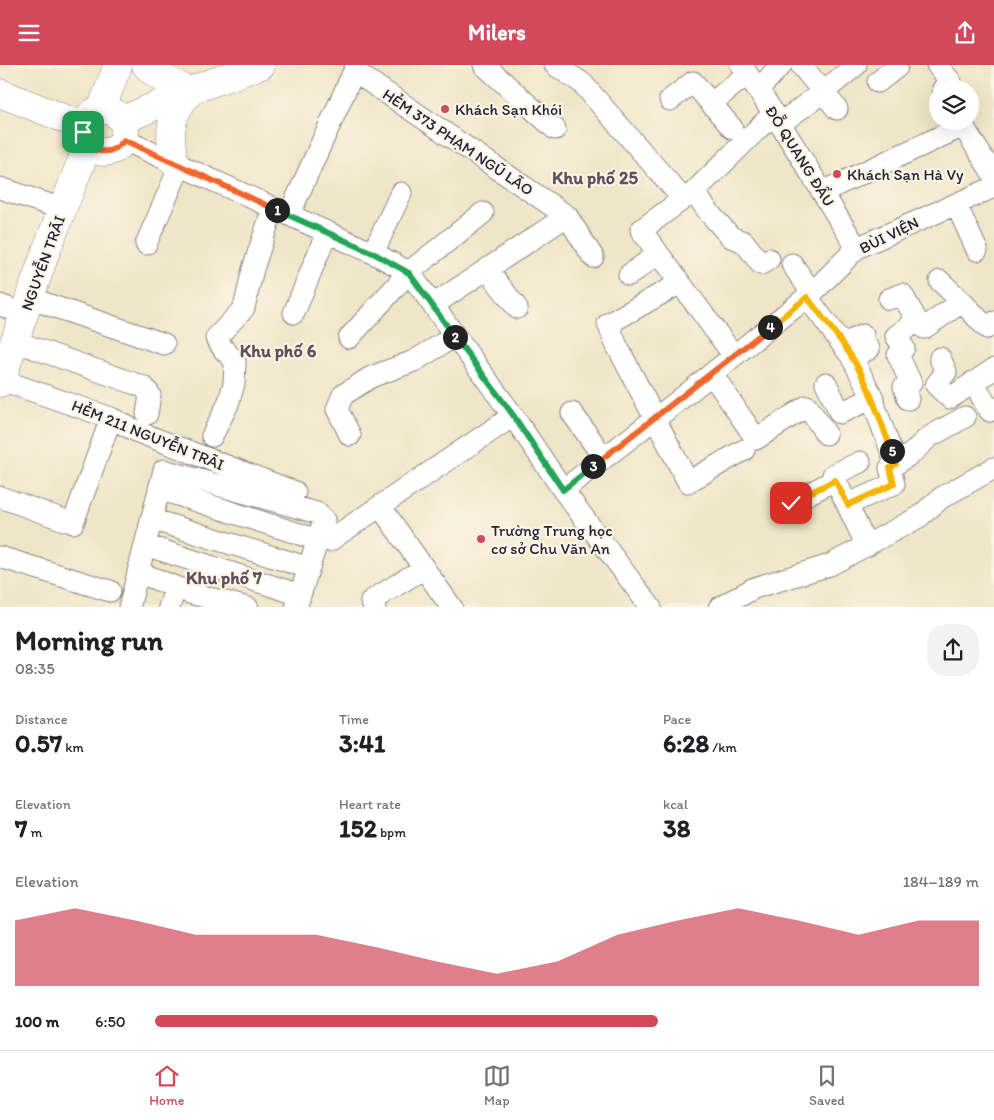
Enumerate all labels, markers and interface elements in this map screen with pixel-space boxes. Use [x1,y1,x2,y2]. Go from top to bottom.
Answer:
icon: menu [15,19,43,47]
text: Milers [468,19,526,46]
icon: share [951,19,979,47]
map controls [929,80,979,130]
button: layers [929,80,979,130]
street label: HẺM 373 PHẠM NGŨ LÃO [379,84,537,200]
place label: Khách Sạn Khói [455,100,562,119]
street label: ÐỖ QUANG ÐẨU [761,102,839,210]
marker: Khách Sạn Khói [439,103,451,115]
pin [62,111,104,153]
icon: arrive [69,118,97,146]
place label: Khách Sạn Hà Vy [847,165,964,184]
district label: Khu phố 25 [552,167,638,189]
marker: Khách Sạn Hà Vy [831,168,843,180]
pin: 1 [264,197,290,223]
text: 1 [274,202,281,219]
street label: NGUYỄN TRÃI [16,212,69,313]
street label: BÙI VIỆN [856,212,922,258]
pin: 4 [758,315,782,339]
text: 4 [766,319,775,336]
pin: 2 [442,325,468,349]
text: 2 [452,329,459,346]
district label: Khu phố 6 [240,340,317,362]
street label: HẺM 211 NGUYỄN TRÃI [69,395,227,474]
pin: 5 [880,439,904,463]
text: 5 [889,443,896,460]
pin: 3 [580,453,606,479]
text: 3 [590,458,597,475]
pin [770,482,812,524]
icon: check [777,489,805,517]
place label: Trường Trung học cơ sở Chu Văn An [491,521,613,558]
marker: Trường Trung học cơ sở Chu Văn An [475,533,487,545]
district label: Khu phố 7 [186,567,262,589]
text: Morning run [15,623,163,657]
button: share [927,624,979,676]
text: 08:35 [15,659,55,678]
text: Distance [15,711,67,728]
text: Time [339,711,369,728]
text: Pace [663,711,691,728]
text: 0.57 [15,728,62,758]
text: 3:41 [339,728,385,758]
text: 6:28 [663,728,709,758]
text: km [62,739,84,756]
text: /km [709,739,737,756]
text: Elevation [15,796,71,813]
text: Heart rate [339,796,401,813]
text: kcal [663,796,688,813]
text: 7 [15,813,27,843]
text: 152 [339,813,377,843]
text: 38 [663,813,690,843]
text: m [27,824,42,841]
text: bpm [377,824,406,841]
text: Elevation [15,872,79,891]
text: 184–189 m [903,872,979,891]
text: 100 m [15,1012,59,1031]
text: 6:50 [95,1012,126,1031]
tab: Home [149,1062,184,1109]
tab: Map [483,1062,511,1109]
tab: Saved [809,1062,845,1109]

